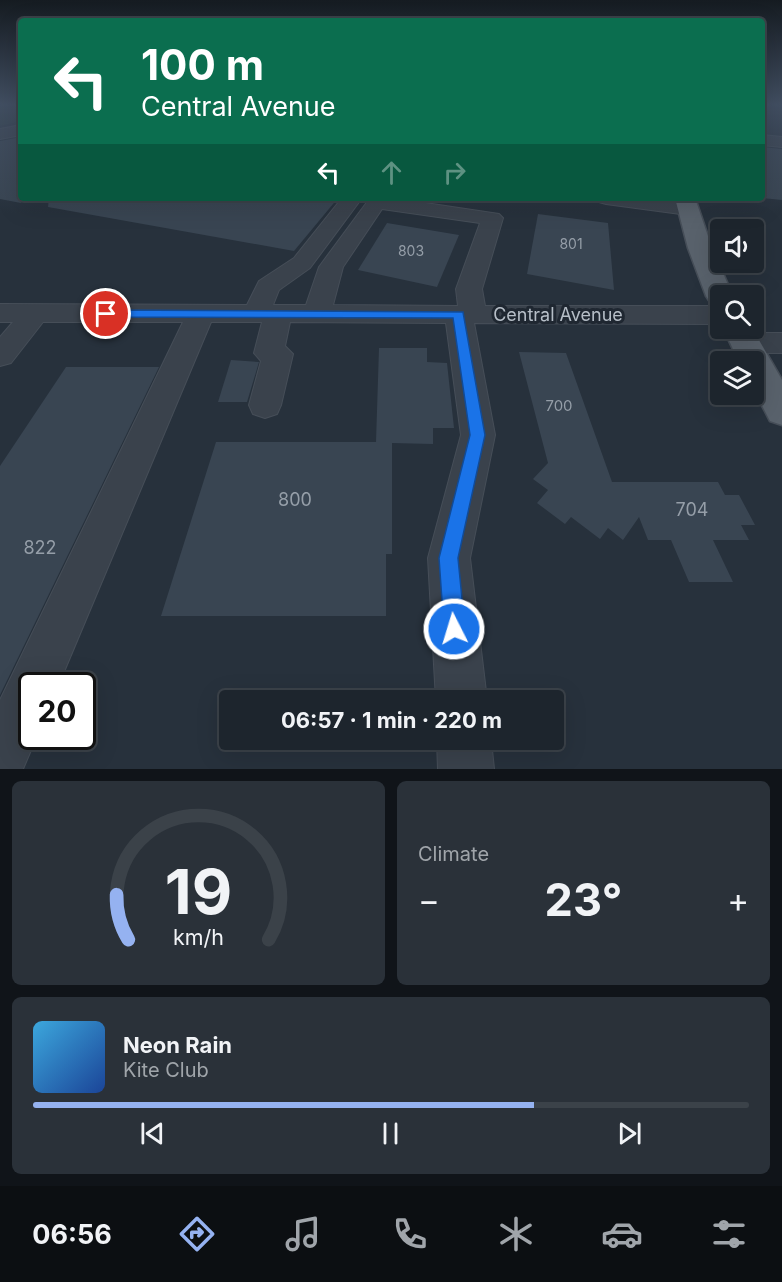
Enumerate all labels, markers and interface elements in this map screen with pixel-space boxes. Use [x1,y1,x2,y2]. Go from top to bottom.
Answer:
text: 100 m [141,39,264,90]
icon: left [42,42,120,120]
text: Central Avenue [141,90,336,123]
icon: left [312,156,345,189]
icon: ahead [375,156,408,189]
icon: right [438,156,471,189]
map controls [710,219,764,405]
button: sound [710,219,764,273]
house number: 801 [559,235,583,252]
house number: 803 [398,242,424,259]
button: search [710,285,764,339]
pin [80,288,131,339]
icon: arrive [89,297,122,330]
street label: Central Avenue [493,304,623,325]
button: layers [710,351,764,405]
house number: 700 [545,396,573,415]
house number: 800 [278,489,312,510]
house number: 704 [676,499,708,520]
house number: 822 [23,537,57,558]
position arrow [422,597,486,661]
speed limit sign: 20 [18,672,96,750]
text: 06:57 · 1 min · 220 m [281,707,502,733]
text: Climate [418,842,489,866]
text: 19 [165,854,232,929]
text: 23° [545,872,622,927]
text: − [418,880,440,920]
text: + [727,880,749,920]
text: km/h [173,924,224,950]
text: Neon Rain [123,1032,232,1058]
text: Kite Club [123,1058,209,1082]
icon: previous [136,1117,169,1150]
icon: pause [374,1117,407,1150]
icon: next [613,1117,646,1150]
icon: directions [176,1213,218,1255]
icon: music [282,1213,324,1255]
icon: phone [389,1213,431,1255]
icon: climate [495,1213,537,1255]
icon: car [601,1213,643,1255]
icon: filters [708,1213,750,1255]
text: 06:56 [32,1218,112,1251]

